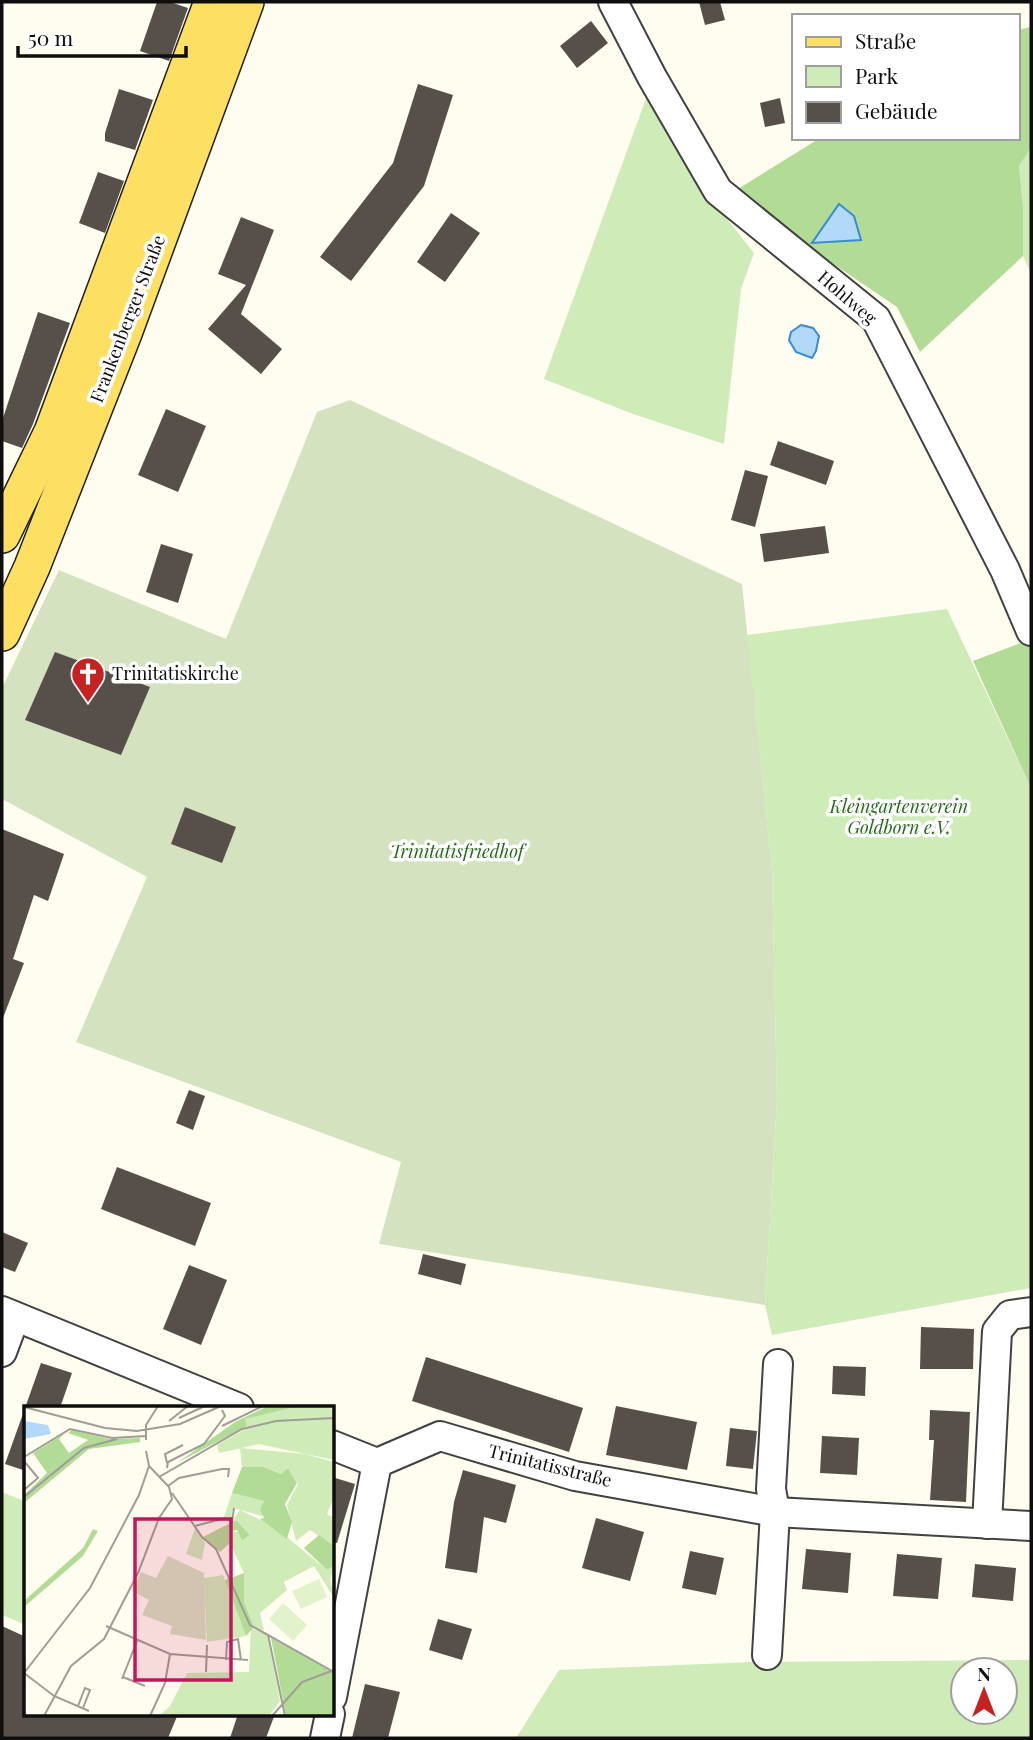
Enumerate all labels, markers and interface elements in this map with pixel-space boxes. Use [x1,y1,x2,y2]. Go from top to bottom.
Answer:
scale bar [18,14,186,58]
legend [792,14,1019,140]
text: 50 m [28,23,74,51]
text: Straße [855,26,916,54]
text: Park [855,61,899,89]
text: Gebäude [855,96,938,124]
street label: Frankenberger Straße [84,231,170,406]
street label: Hohlweg [813,265,883,330]
church icon: Trinitatiskirche [69,655,107,704]
place label: Trinitatiskirche [112,661,239,685]
park label: Kleingartenverein Goldborn e.V. [829,794,968,839]
park label: Trinitatisfriedhof [390,839,527,863]
inset map [24,1406,334,1716]
street label: Trinitatisstraße [486,1438,615,1492]
north arrow [949,1656,1019,1726]
text: N [977,1660,991,1686]

